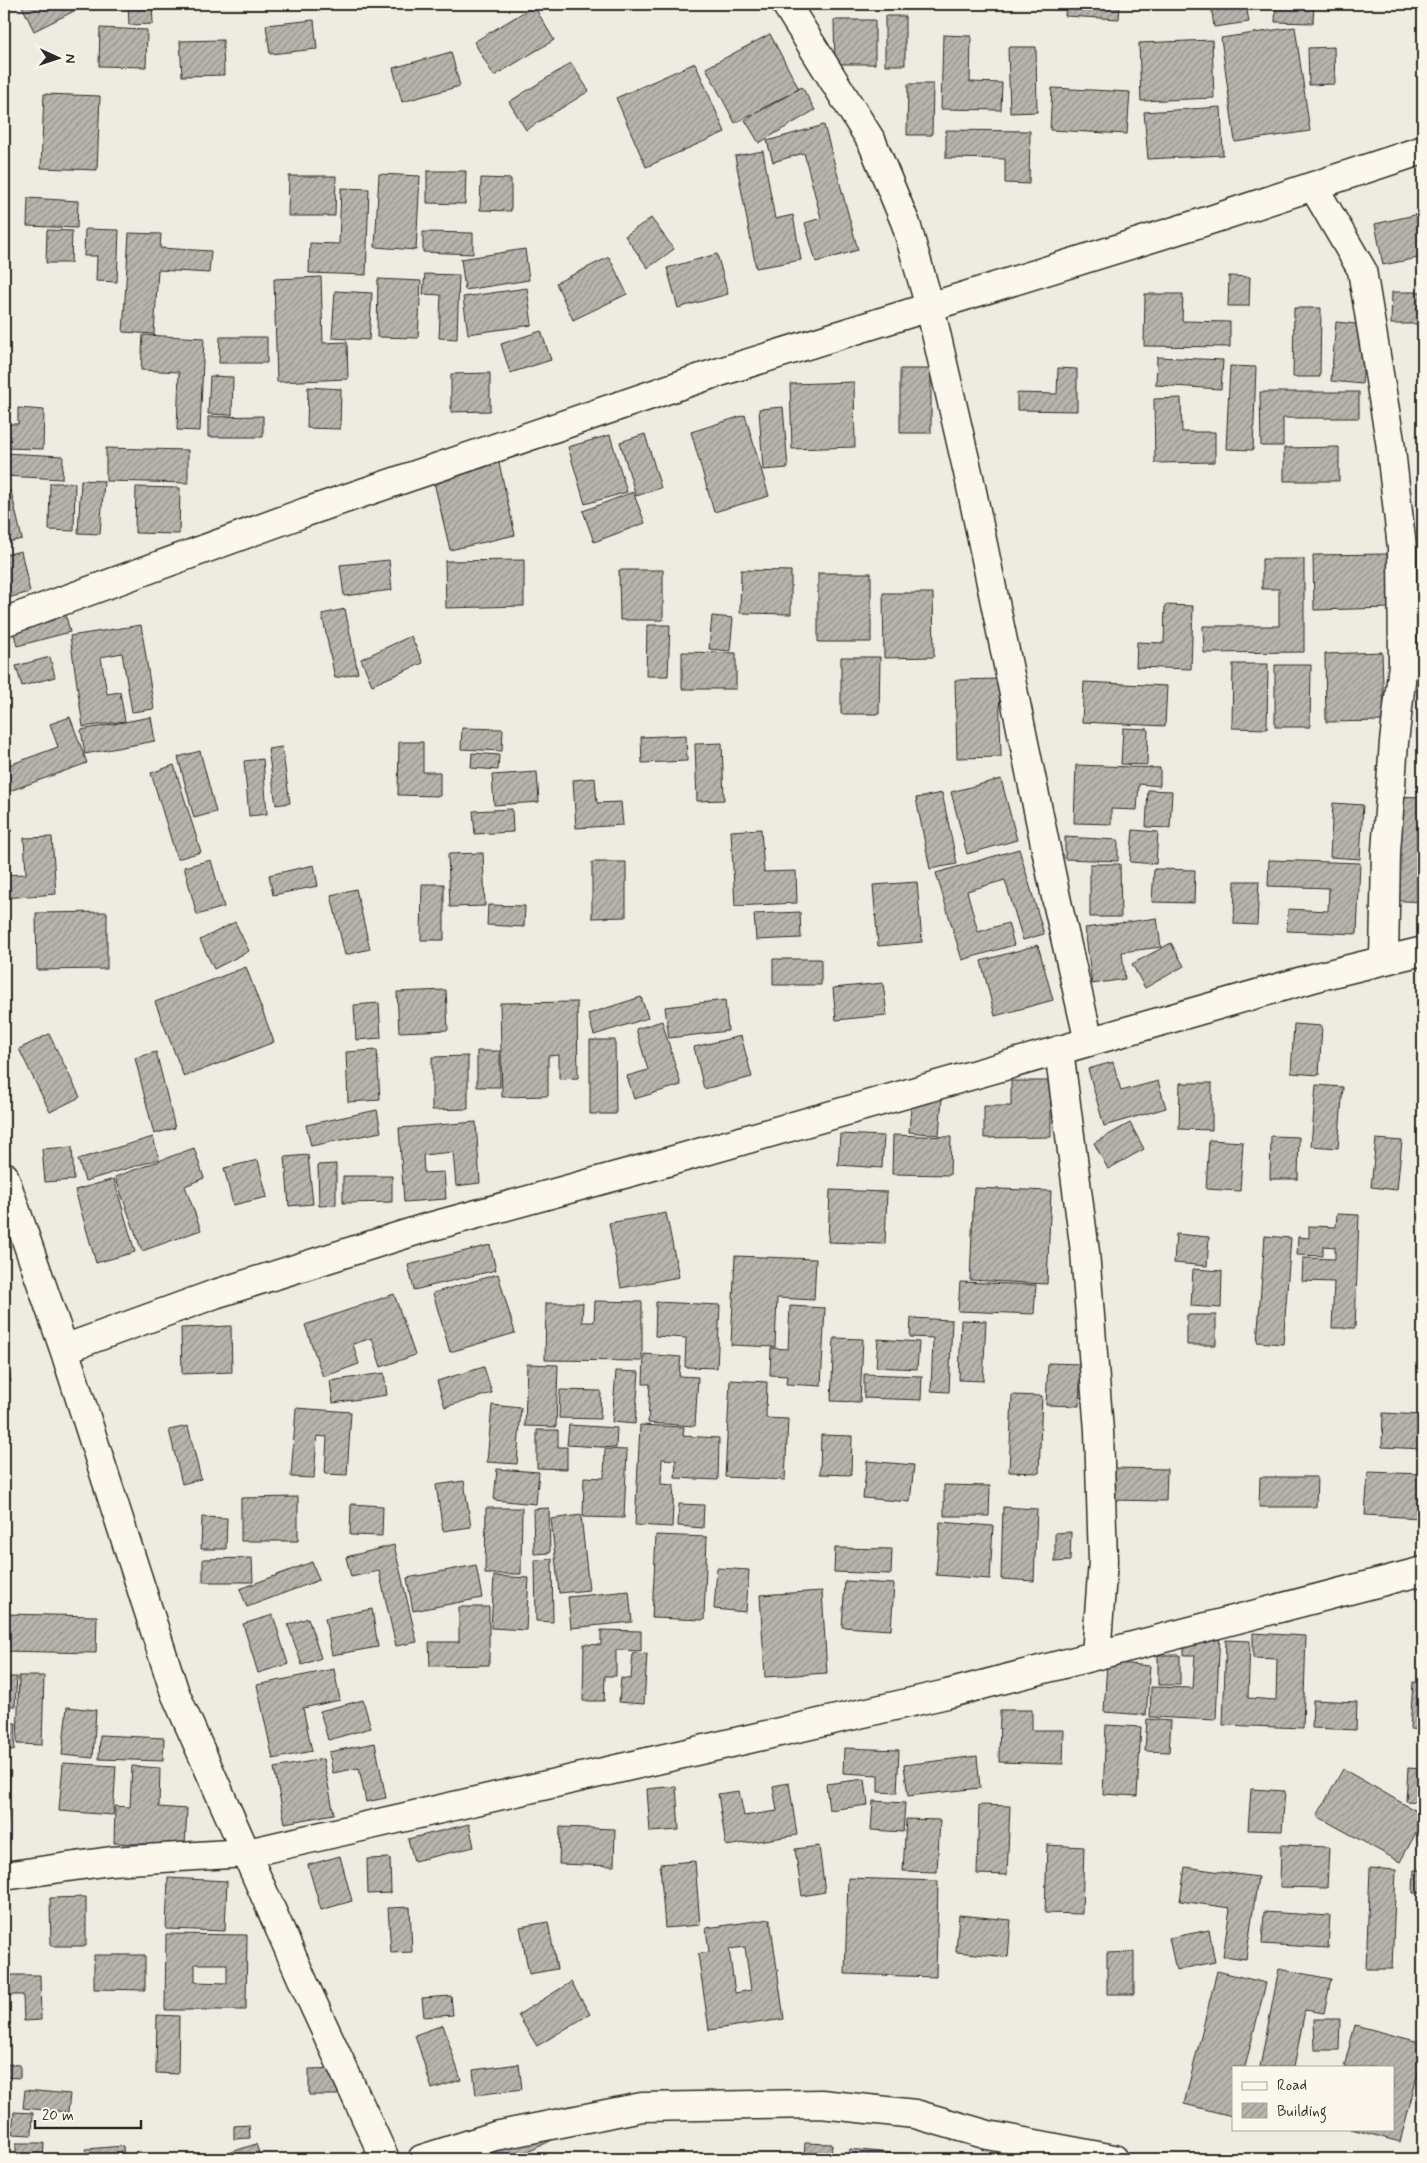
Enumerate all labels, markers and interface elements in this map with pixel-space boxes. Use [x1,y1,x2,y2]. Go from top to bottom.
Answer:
north arrow [32,32,82,82]
text: N [61,53,79,64]
legend [1232,2066,1394,2130]
text: Road [1277,2076,1307,2096]
scale bar [35,2098,141,2130]
text: Building [1277,2102,1327,2123]
text: 20 m [42,2106,74,2126]

